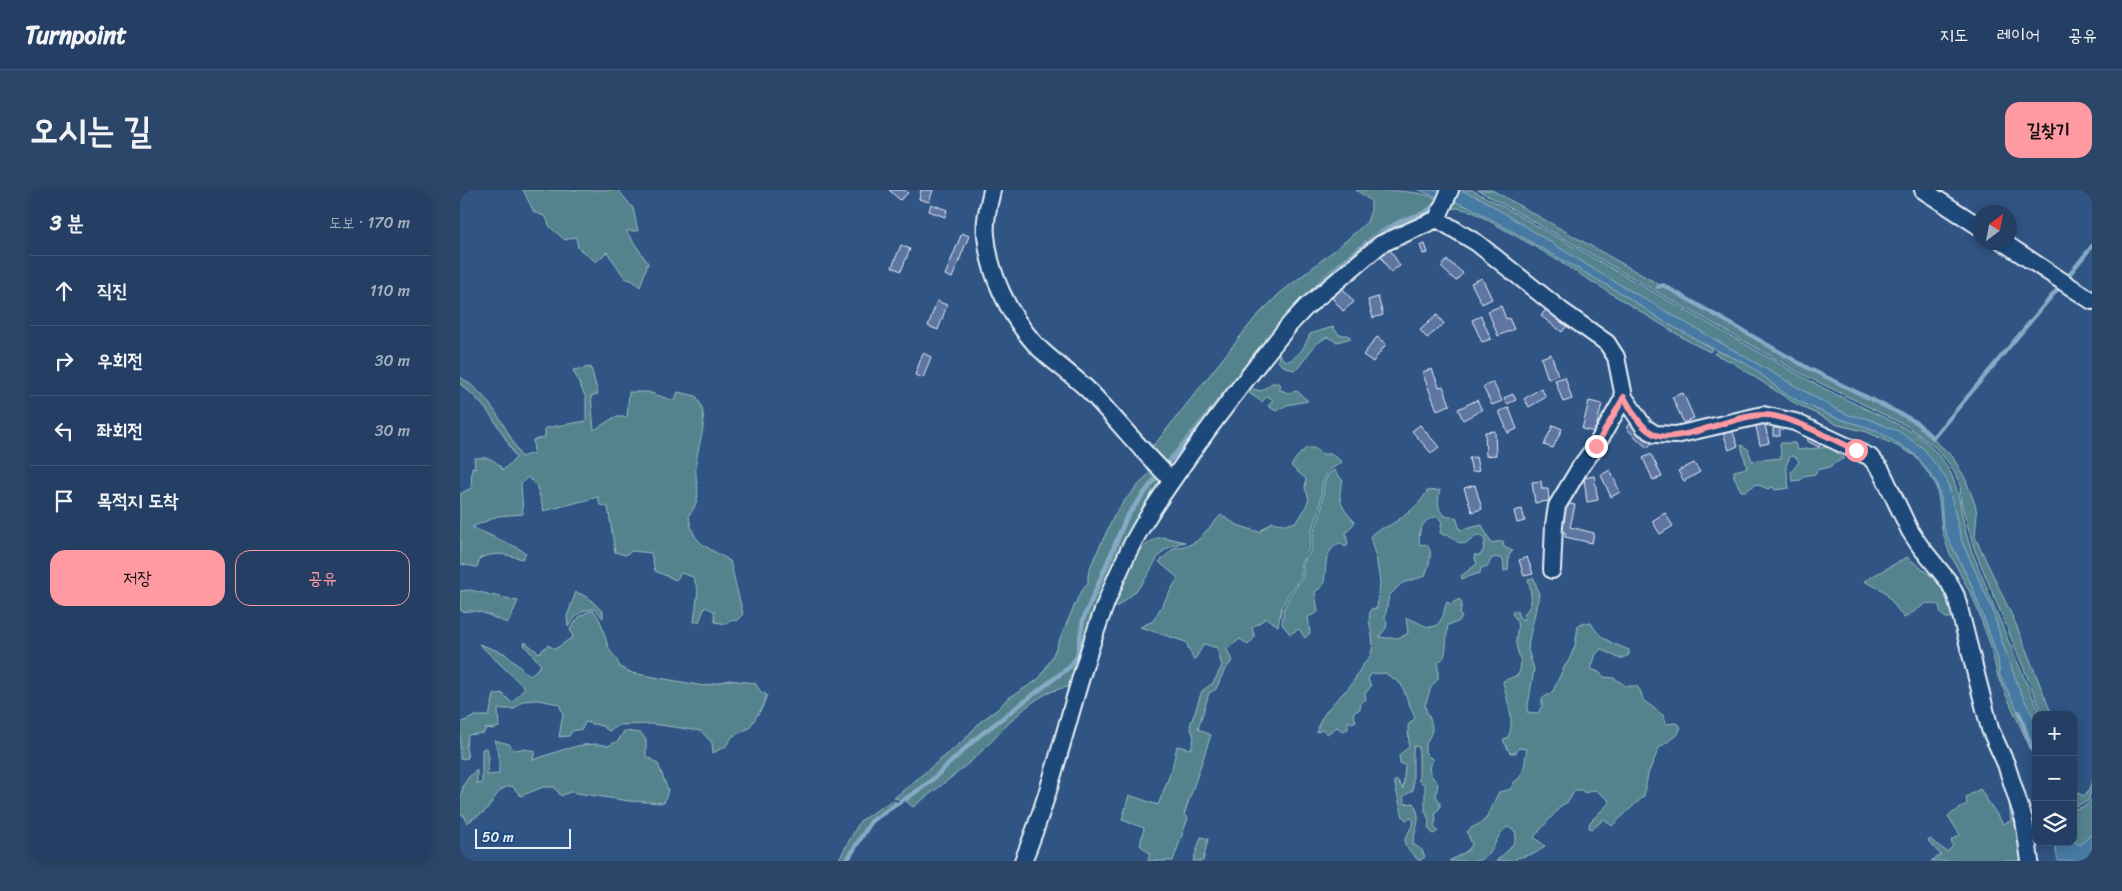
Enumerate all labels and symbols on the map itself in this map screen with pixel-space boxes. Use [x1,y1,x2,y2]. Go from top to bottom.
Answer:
north arrow [1972,205,2017,250]
route end [1585,435,1608,458]
route start [1845,439,1868,462]
scale bar [475,826,571,849]

